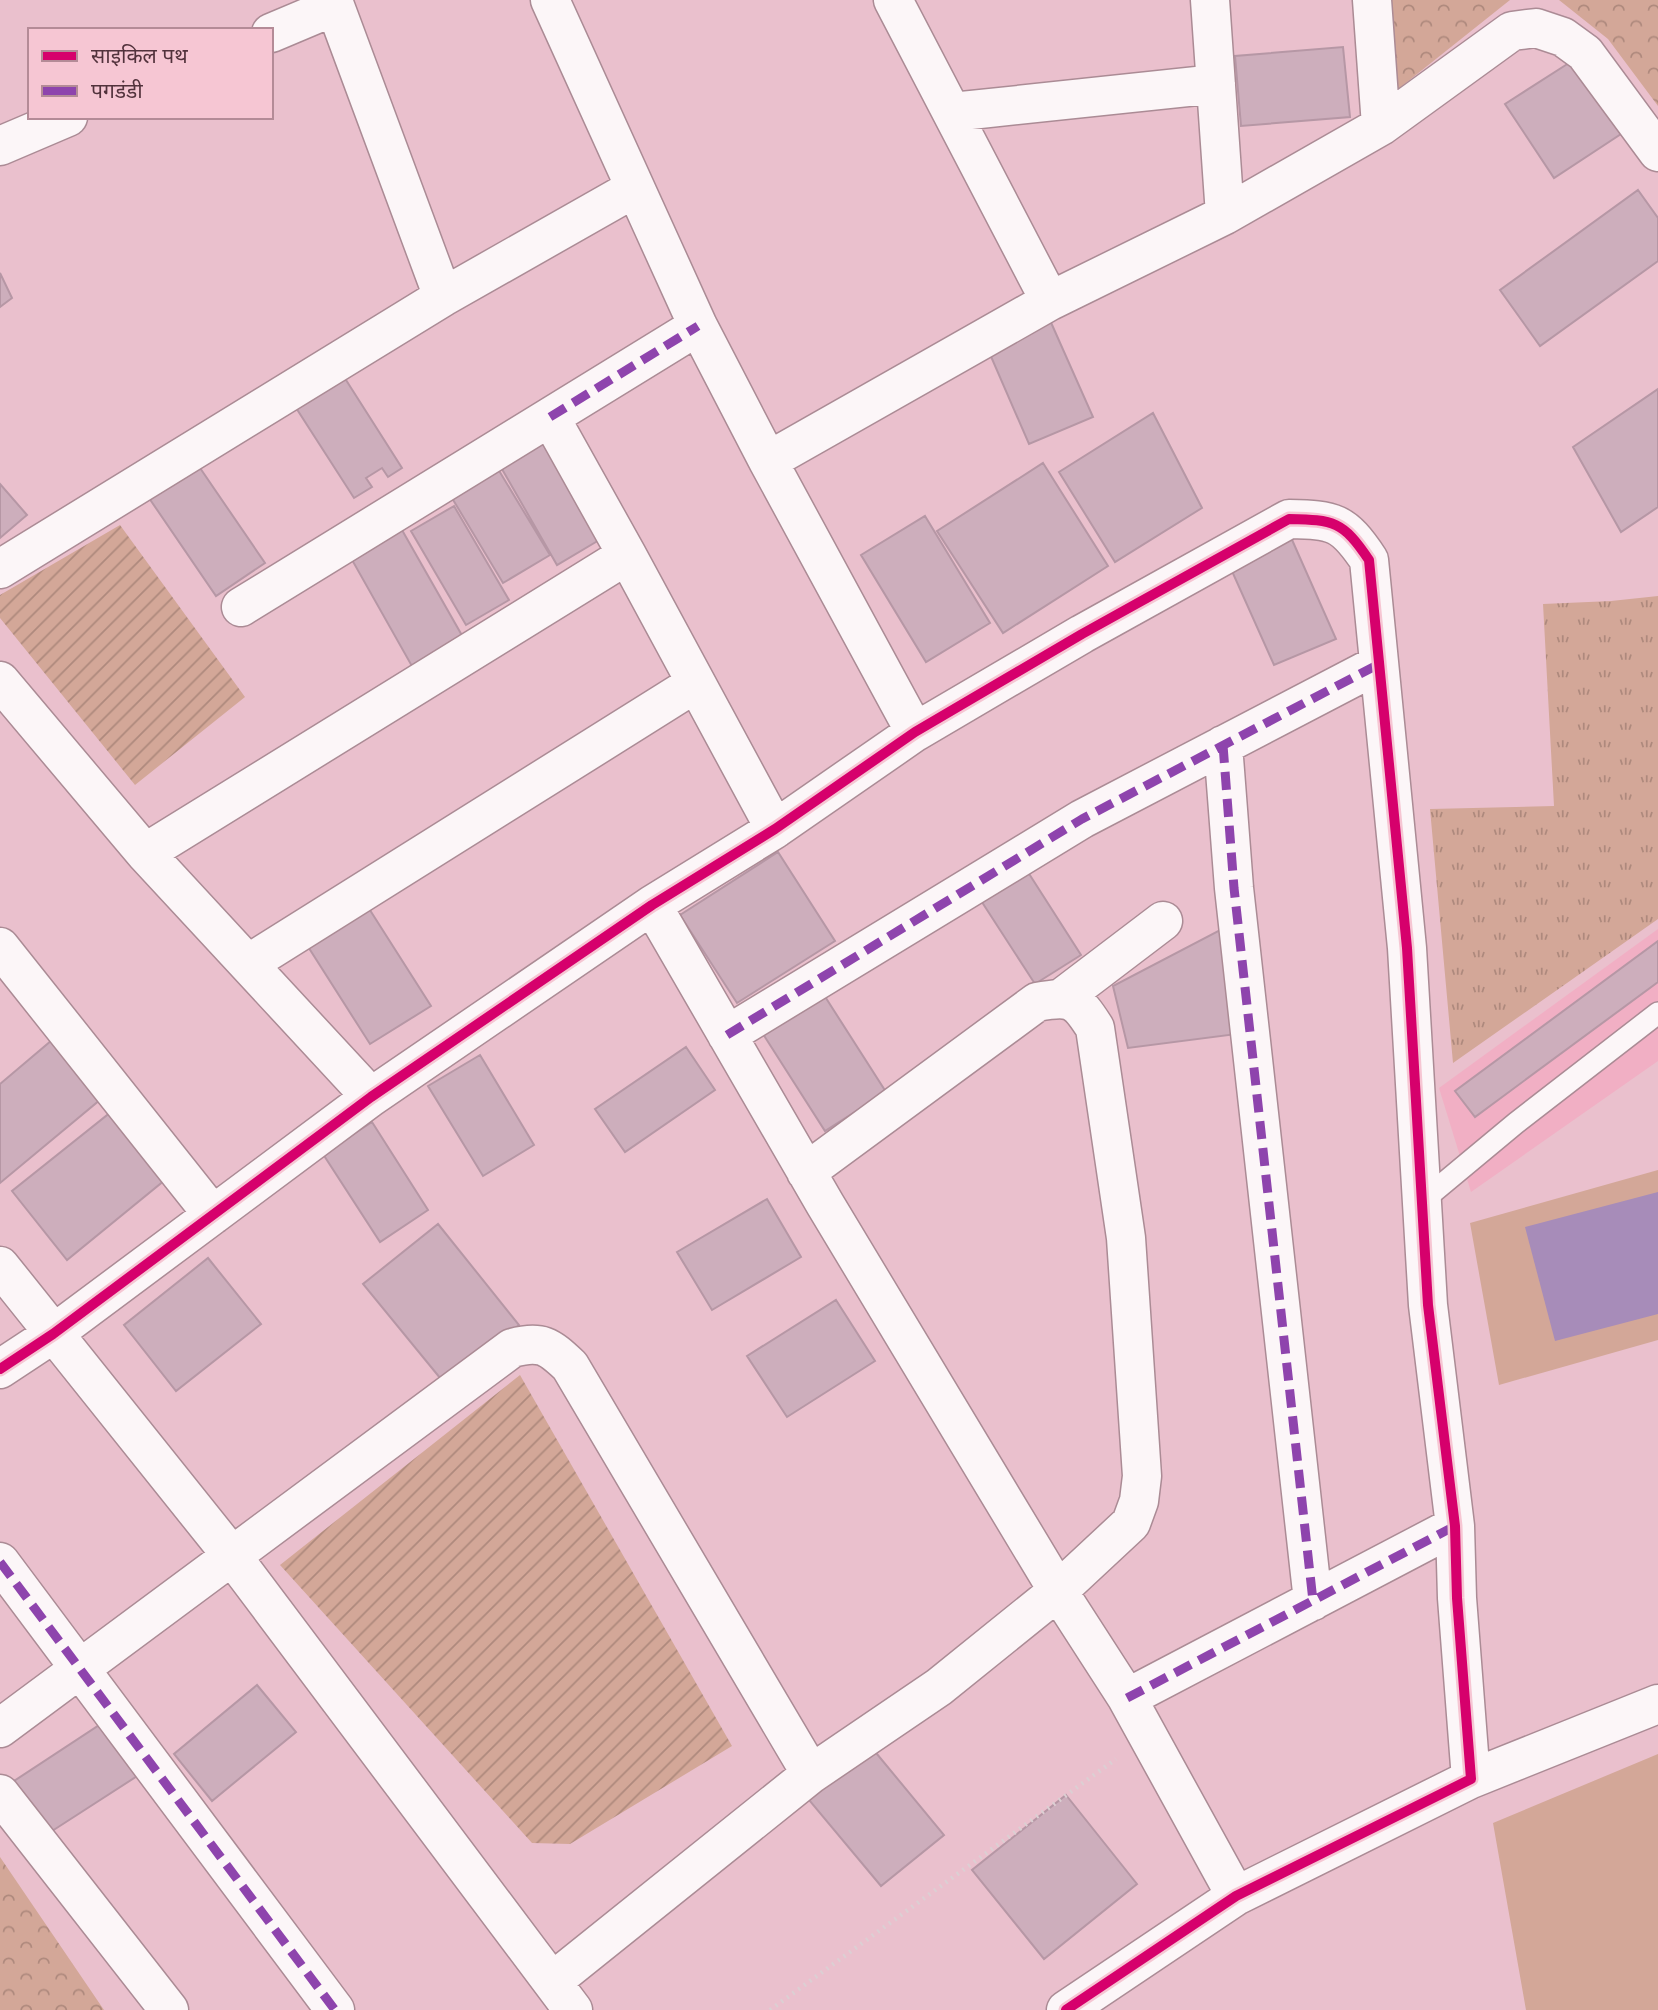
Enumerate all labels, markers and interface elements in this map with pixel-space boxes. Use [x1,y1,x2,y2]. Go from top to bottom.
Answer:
legend [28,28,273,119]
text: साइकिल पथ [91,41,188,69]
text: पगडंडी [91,76,143,104]

